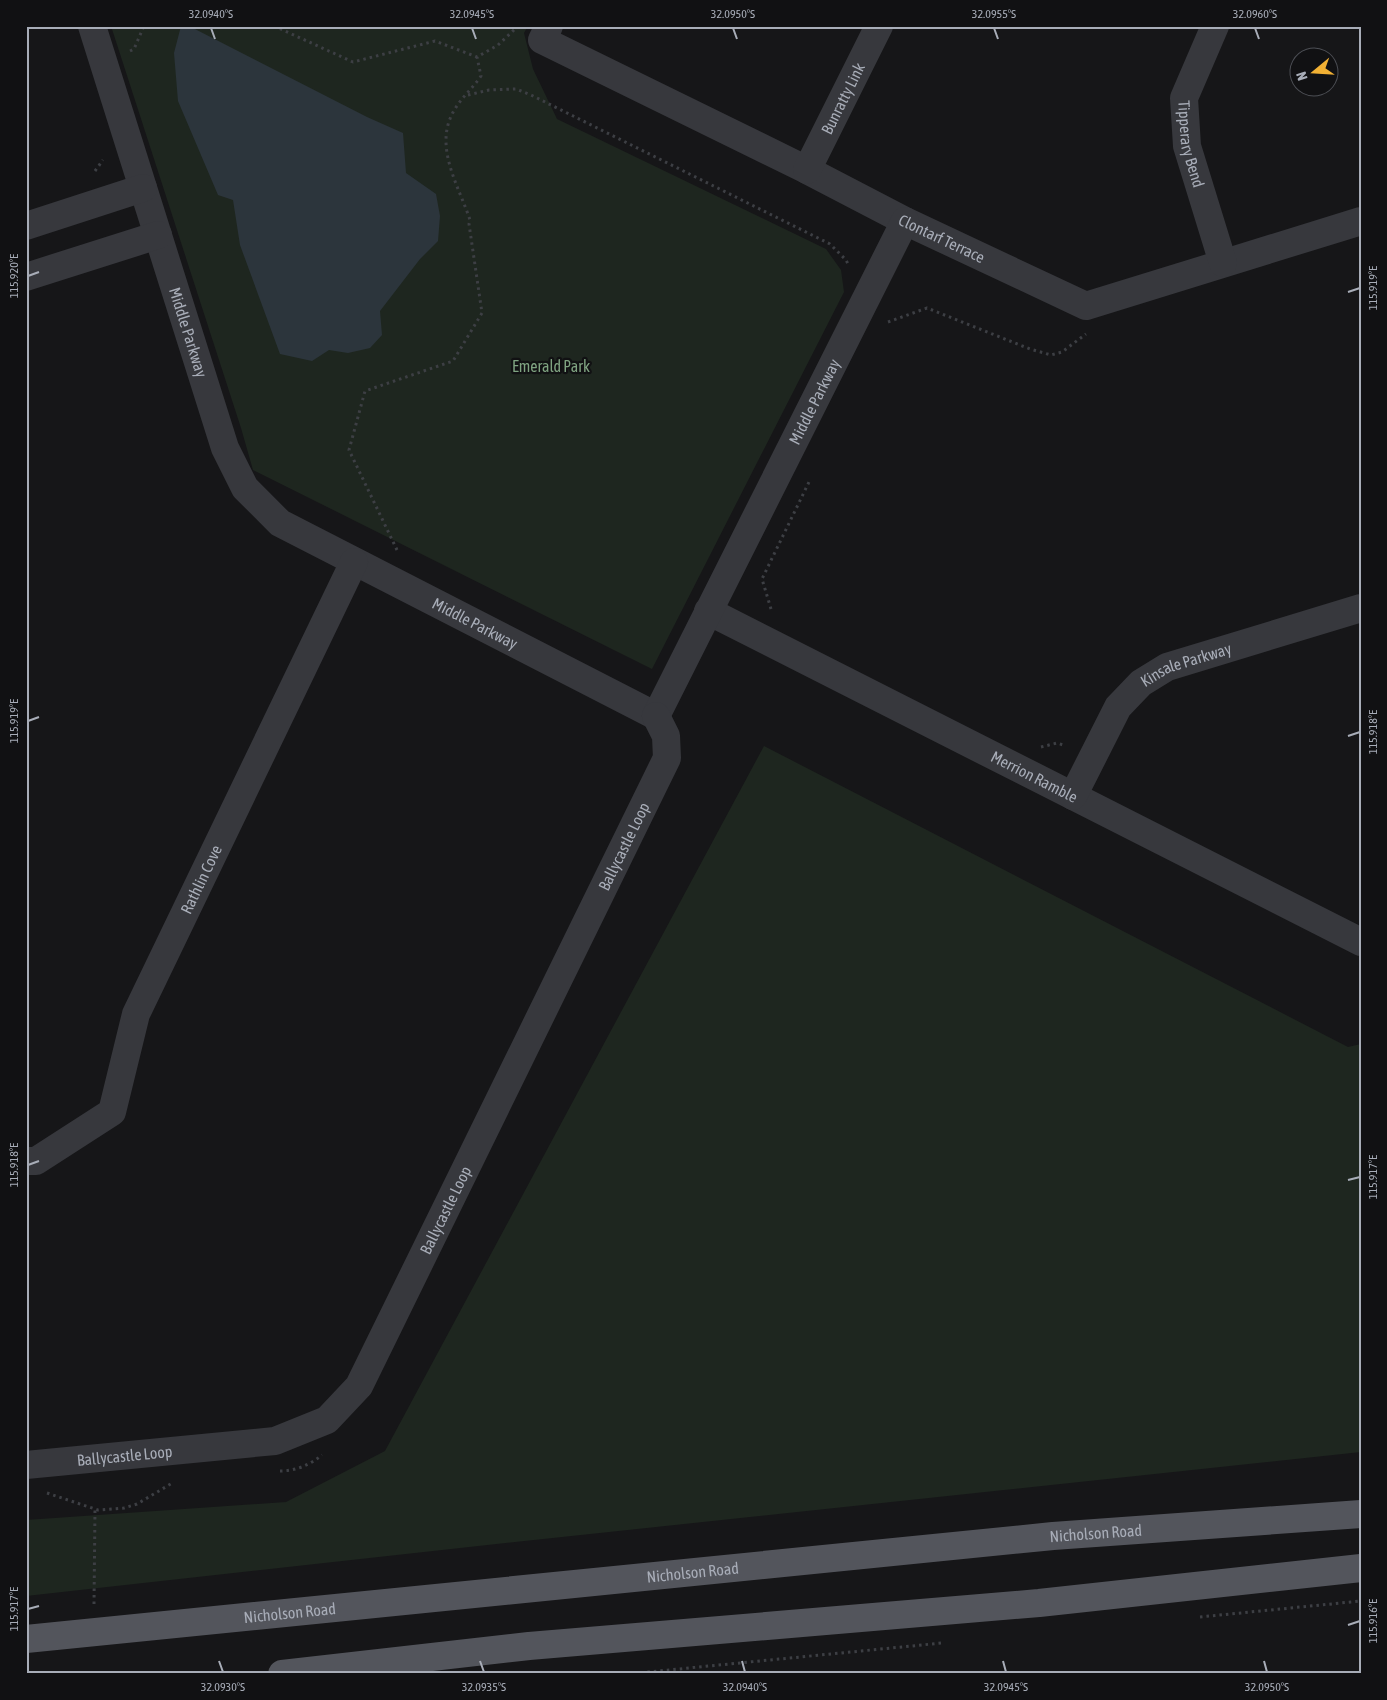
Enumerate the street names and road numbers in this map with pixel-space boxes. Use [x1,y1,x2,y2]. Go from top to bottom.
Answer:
street label: Bunratty Link [817,60,868,137]
street label: Tipperary Bend [1175,100,1208,190]
street label: Clontarf Terrace [896,210,988,266]
street label: Middle Parkway [166,285,211,380]
street label: Middle Parkway [785,355,844,447]
street label: Middle Parkway [429,594,521,654]
street label: Kinsale Parkway [1137,639,1234,690]
street label: Merrion Ramble [988,747,1081,806]
street label: Ballycastle Loop [594,799,654,893]
street label: Rathlin Cove [177,842,225,916]
street label: Ballycastle Loop [416,1163,475,1257]
street label: Ballycastle Loop [76,1442,173,1469]
street label: Nicholson Road [1049,1521,1142,1545]
street label: Nicholson Road [646,1559,740,1586]
street label: Nicholson Road [243,1599,337,1626]

